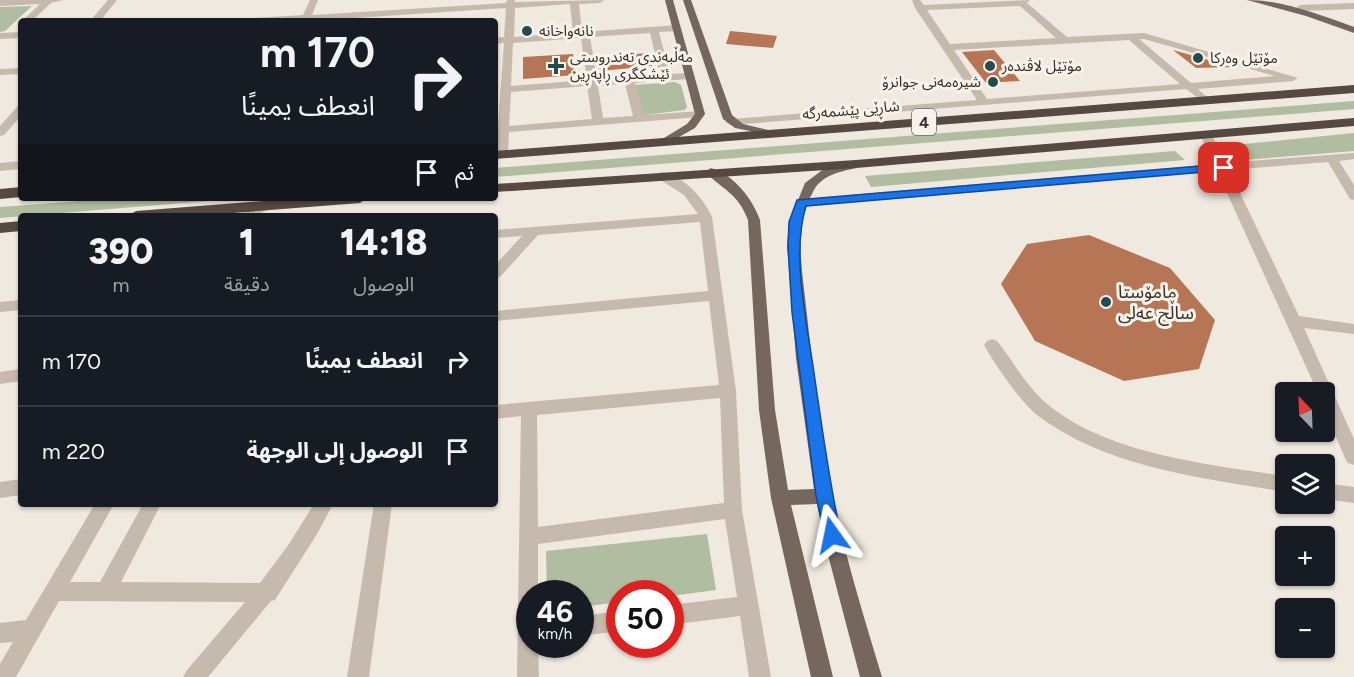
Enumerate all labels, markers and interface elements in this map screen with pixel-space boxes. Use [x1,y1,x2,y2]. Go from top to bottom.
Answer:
place label: نانەواخانە [539,22,594,40]
marker: نانەواخانە [520,24,534,38]
text: 170 m [260,27,375,78]
icon: right [396,42,474,120]
place label: مەڵبەندی تەندروستی ئێشکگری ڕاپەڕین [570,46,693,86]
place label: مۆتێل وەرکا [1210,49,1278,67]
marker: مۆتێل وەرکا [1191,51,1205,65]
marker: مەڵبەندی تەندروستی ئێشکگری ڕاپەڕین [547,57,565,75]
place label: مۆتێل لاڤندەر [1001,57,1082,75]
marker: مۆتێل لاڤندەر [983,59,997,73]
place label: شیرەمەنی جوانرۆ [882,73,981,91]
marker: شیرەمەنی جوانرۆ [986,75,1000,89]
text: انعطف يمينًا [241,89,375,122]
street label: شاڕێی پێشمەرگە [802,97,901,126]
road number: 4 [912,109,936,135]
pin [1198,142,1249,193]
icon: arrive [1207,151,1240,184]
icon: arrive [410,156,443,189]
text: ثم [455,159,474,186]
text: 1 [239,221,254,264]
text: 14:18 [340,221,427,264]
text: 390 [89,230,153,273]
text: دقيقة [224,272,270,296]
text: الوصول [353,272,414,296]
text: m [112,273,129,297]
place label: مامۆستا ساڵح عەلی [1118,281,1194,326]
marker: مامۆستا ساڵح عەلی [1099,295,1113,309]
icon: right [441,345,474,378]
text: انعطف يمينًا [305,347,423,374]
text: 170 m [42,348,101,375]
north arrow [1275,382,1335,442]
map controls [1275,382,1335,658]
icon: arrive [441,435,474,468]
text: الوصول إلى الوجهة [246,437,423,464]
text: 220 m [42,438,105,465]
button: layers [1275,454,1335,514]
position arrow [800,503,864,567]
button: + [1275,526,1335,586]
speed limit sign: 50 [606,580,684,658]
text: 46 [537,593,573,630]
button: − [1275,598,1335,658]
text: km/h [538,625,572,643]

